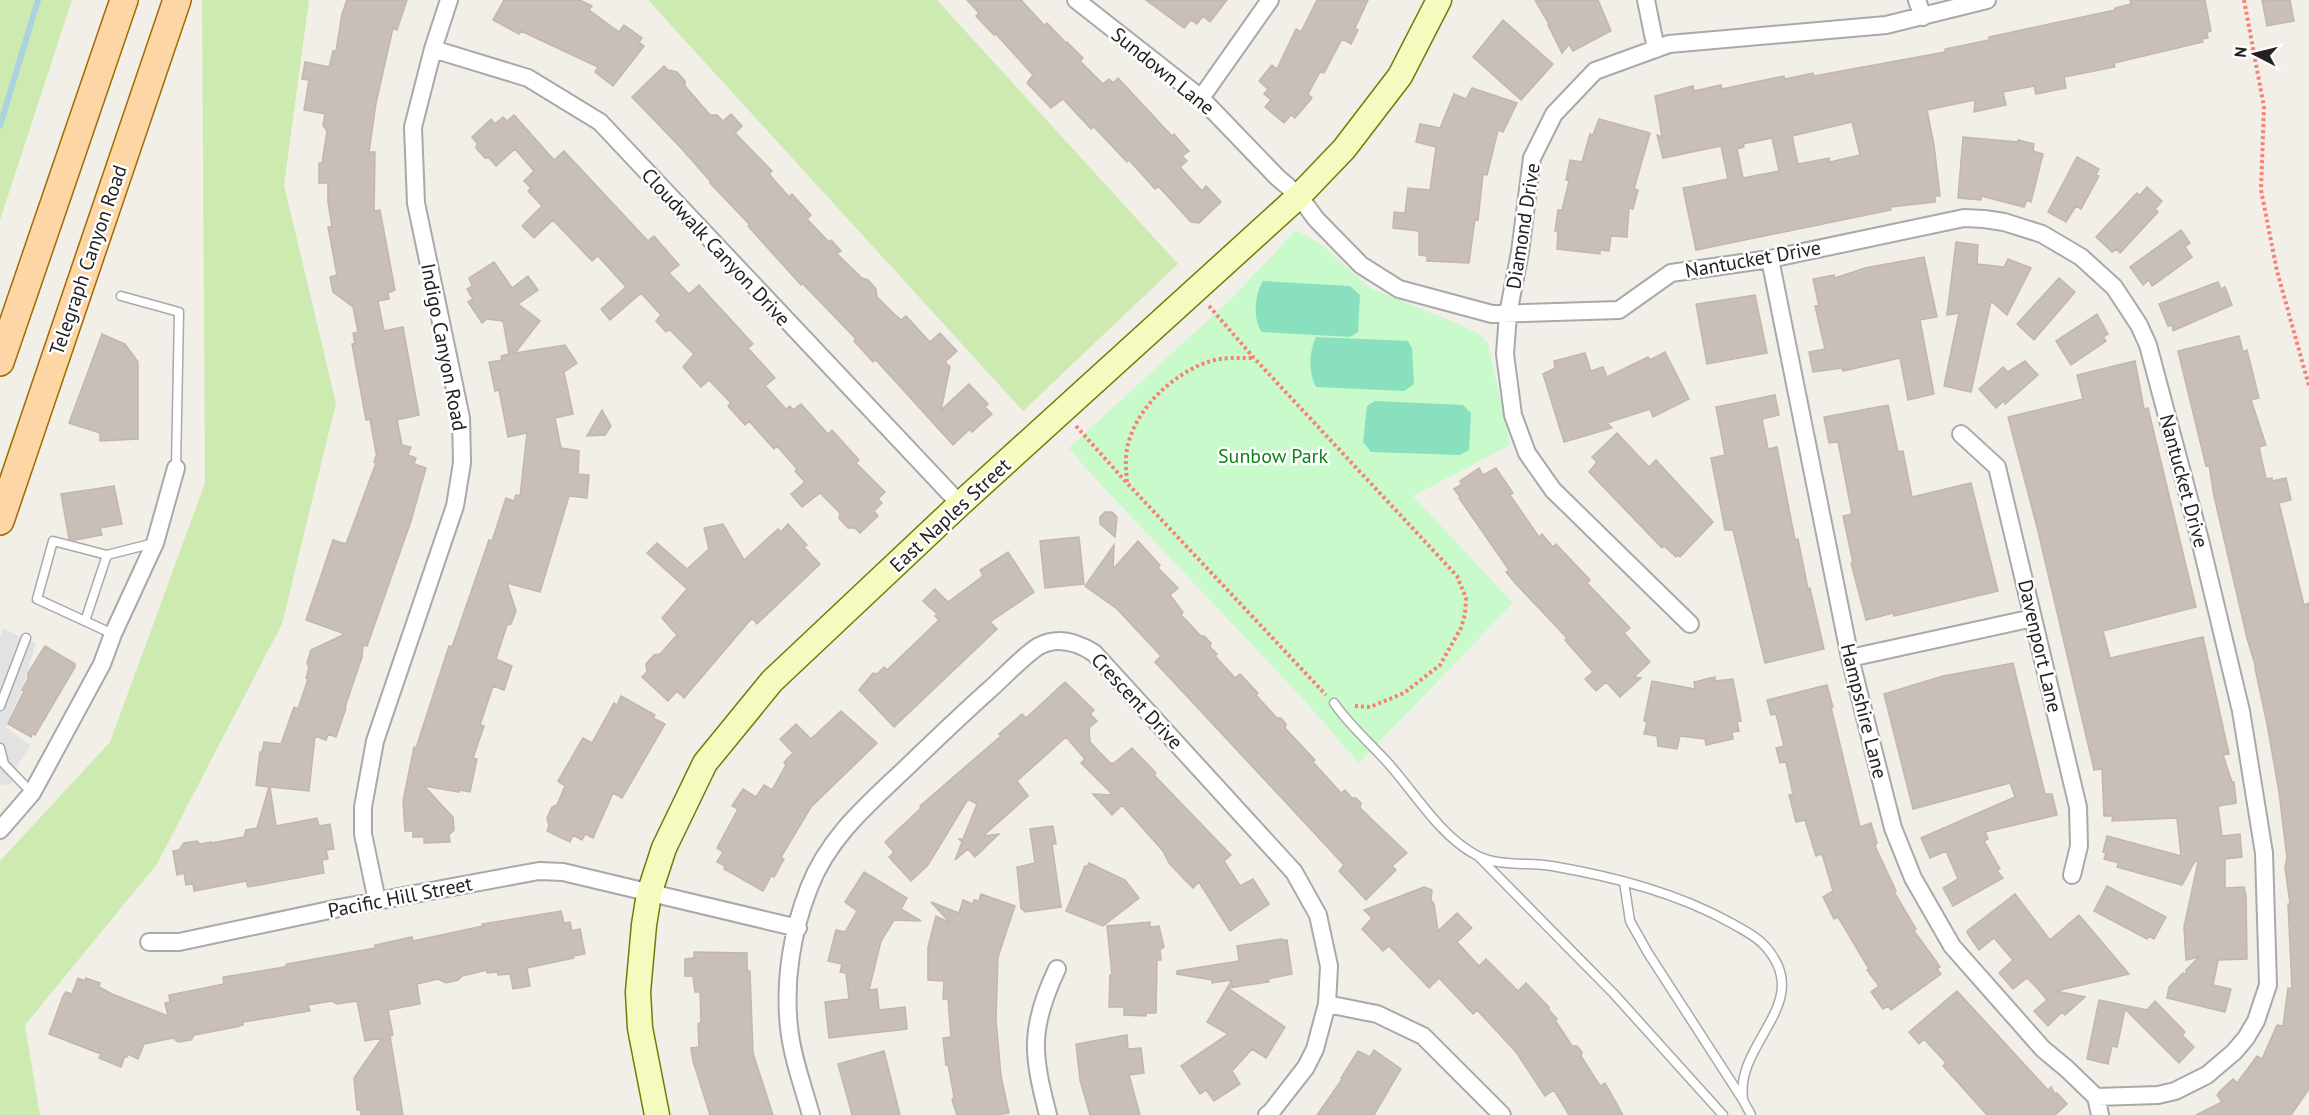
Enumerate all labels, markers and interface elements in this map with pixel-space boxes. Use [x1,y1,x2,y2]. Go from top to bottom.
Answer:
street label: Sundown Lane [1106,21,1220,121]
north arrow [2225,24,2285,84]
text: N [2230,46,2251,59]
street label: Telegraph Canyon Road [43,161,133,359]
street label: Diamond Drive [1500,161,1546,291]
street label: Cloudwalk Canyon Drive [636,162,796,332]
street label: Nantucket Drive [1683,234,1823,284]
street label: Indigo Canyon Road [415,261,473,433]
street label: Nantucket Drive [2154,411,2214,551]
park label: Sunbow Park [1218,443,1328,469]
street label: East Naples Street [884,452,1016,578]
street label: Davenport Lane [2012,577,2068,715]
street label: Hampshire Lane [1835,641,1893,781]
street label: Crescent Drive [1086,647,1188,755]
street label: Pacific Hill Street [326,870,475,924]

